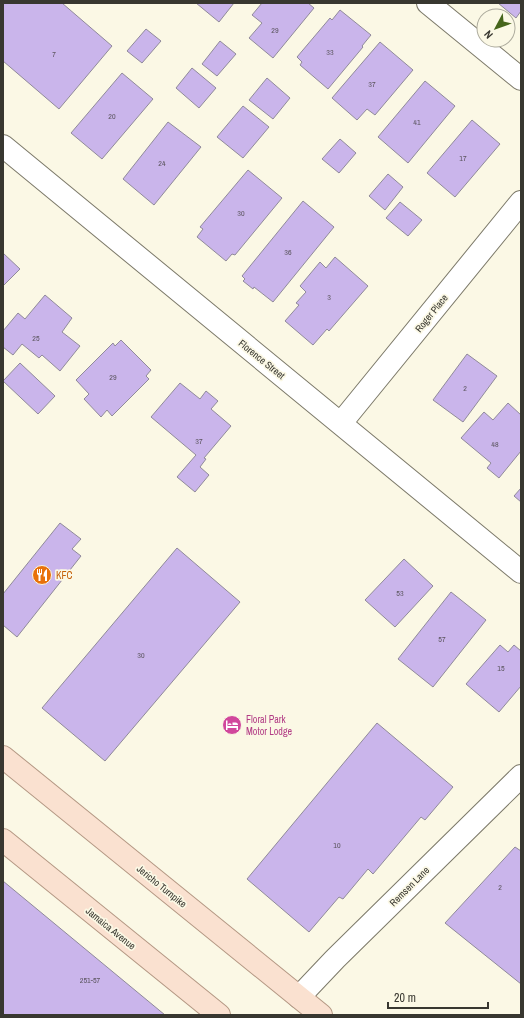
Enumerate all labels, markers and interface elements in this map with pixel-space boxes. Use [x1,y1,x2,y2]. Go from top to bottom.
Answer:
north arrow [476,8,516,48]
house number: 29 [271,25,279,35]
text: N [481,28,496,42]
house number: 33 [326,47,334,57]
house number: 7 [52,49,56,59]
house number: 37 [368,79,376,89]
house number: 20 [108,111,116,121]
house number: 41 [413,117,421,127]
house number: 17 [459,153,467,163]
house number: 24 [158,158,166,168]
house number: 30 [237,208,245,218]
house number: 36 [284,247,292,257]
street label: Roger Place [412,291,451,335]
house number: 3 [327,292,331,302]
house number: 25 [32,333,40,343]
street label: Florence Street [236,337,288,383]
house number: 29 [109,372,117,382]
house number: 2 [463,383,467,393]
house number: 37 [195,436,203,446]
house number: 48 [491,439,499,449]
restaurant icon: KFC [31,564,53,586]
place label: KFC [56,569,72,582]
house number: 53 [396,588,404,598]
house number: 57 [438,634,446,644]
house number: 30 [137,650,145,660]
house number: 15 [497,663,505,673]
place label: Floral Park Motor Lodge [246,713,292,738]
hotel icon: Floral Park Motor Lodge [221,714,243,736]
house number: 10 [333,840,341,850]
street label: Jericho Turnpike [134,862,190,911]
street label: Remsen Lane [387,863,432,909]
house number: 2 [498,882,502,892]
street label: Jamaica Avenue [83,904,139,953]
house number: 251-57 [80,975,101,985]
scale bar [388,984,488,1010]
text: 20 m [394,990,416,1006]

